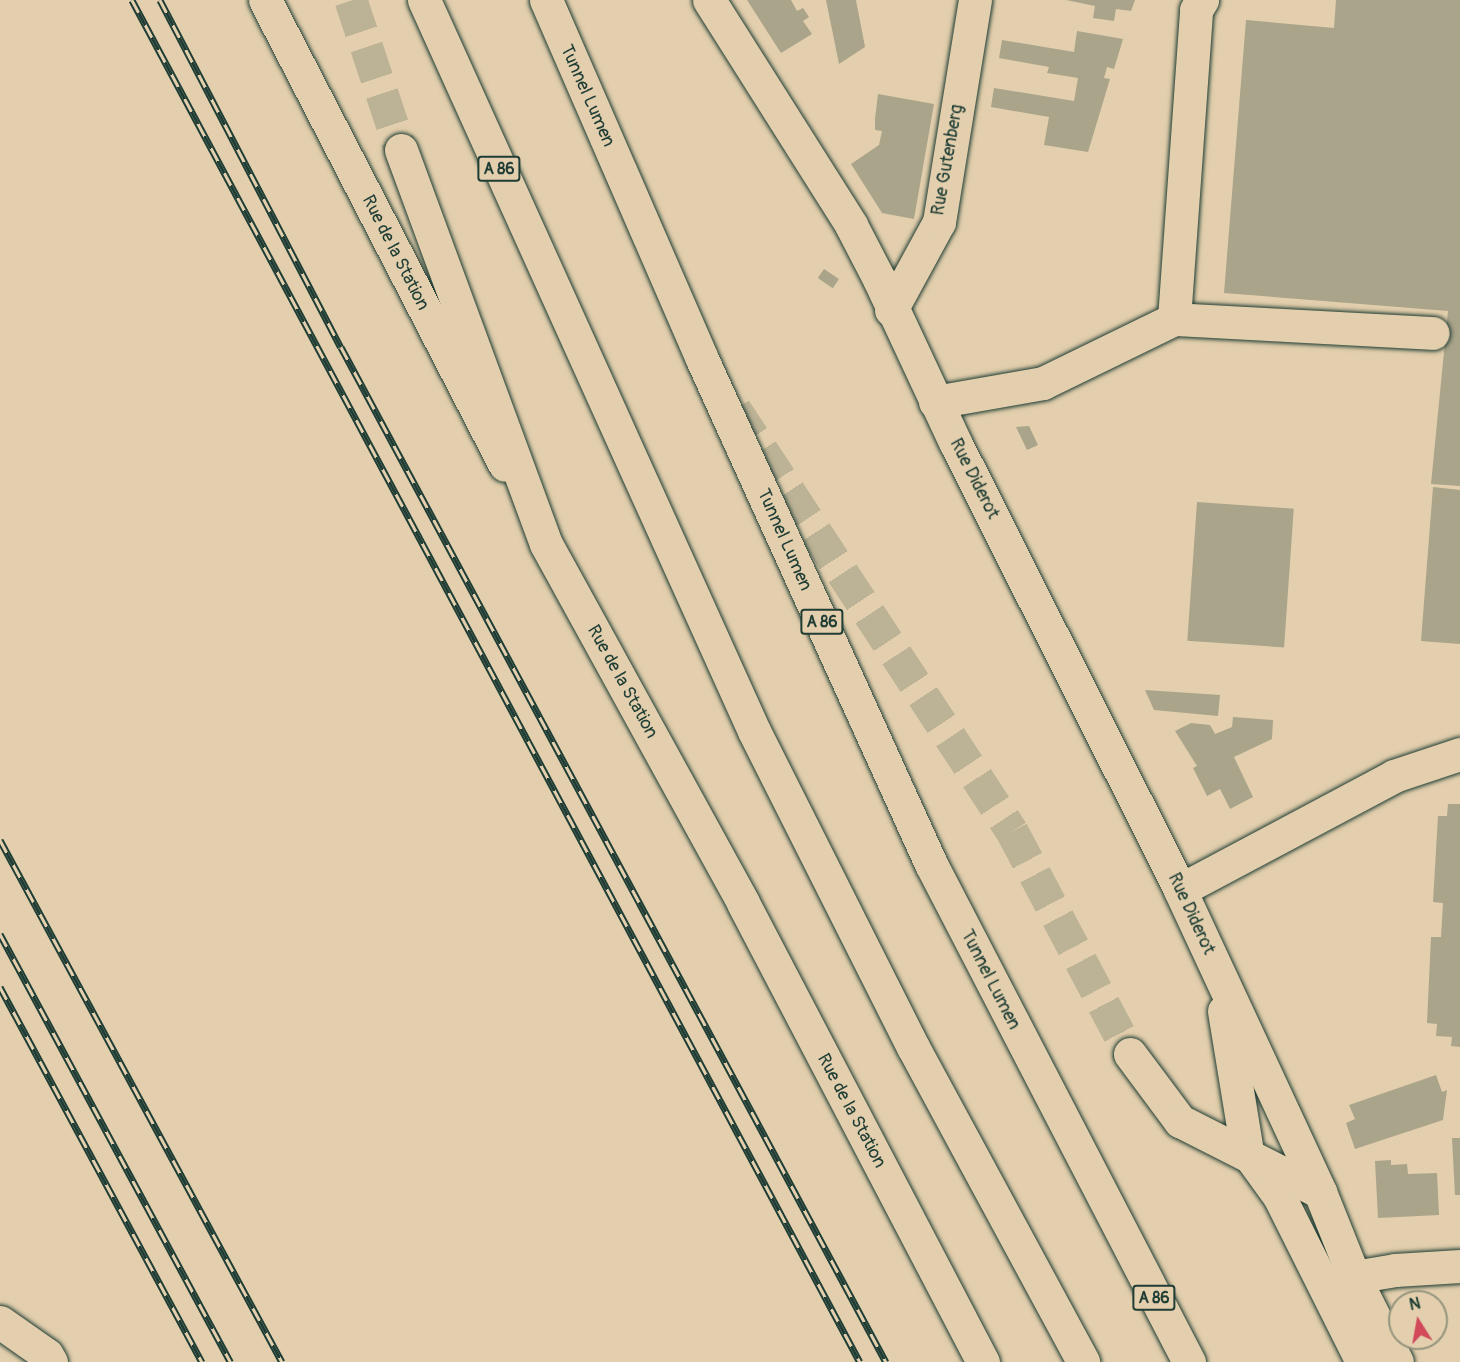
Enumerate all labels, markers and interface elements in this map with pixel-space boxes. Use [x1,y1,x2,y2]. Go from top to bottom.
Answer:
street label: Tunnel Lumen [555,42,619,150]
street label: Rue Gutenberg [928,103,968,217]
road number: A 86 [476,156,522,182]
street label: Rue de la Station [357,192,433,314]
street label: Rue Diderot [944,435,1004,523]
street label: Tunnel Lumen [752,486,816,594]
road number: A 86 [800,609,844,635]
street label: Rue de la Station [582,622,662,742]
street label: Rue Diderot [1163,870,1219,958]
street label: Tunnel Lumen [956,926,1024,1034]
street label: Rue de la Station [812,1050,890,1172]
road number: A 86 [1132,1285,1176,1311]
north arrow [1388,1290,1448,1350]
text: N [1408,1293,1422,1315]

